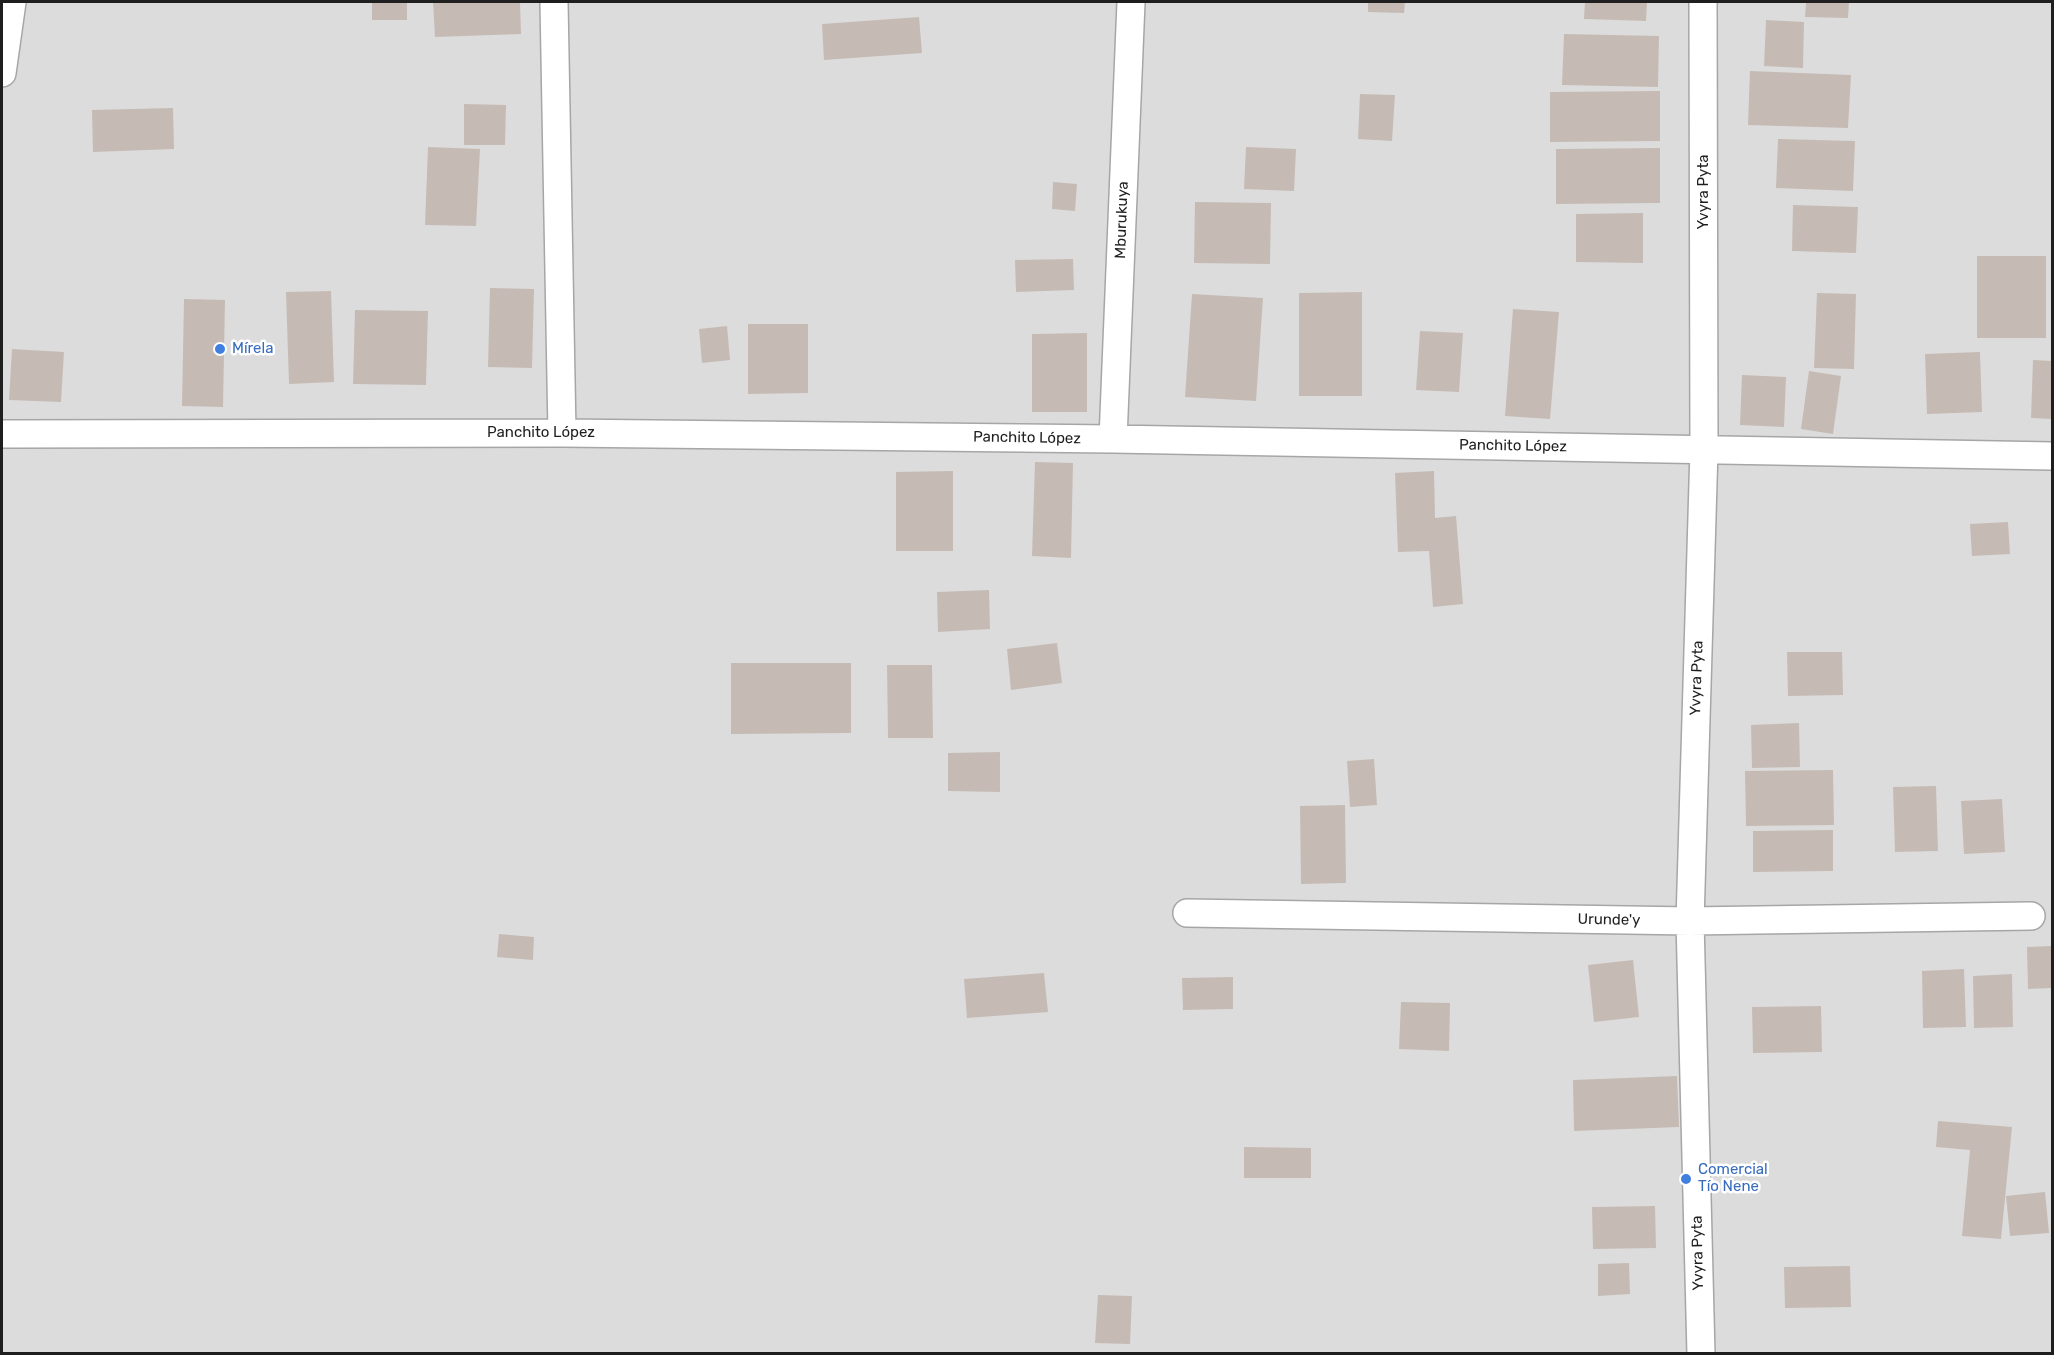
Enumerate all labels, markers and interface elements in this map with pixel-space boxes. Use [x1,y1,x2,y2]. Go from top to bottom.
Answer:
street label: Yvyra Pyta [1695,154,1713,230]
street label: Mburukuya [1112,181,1132,259]
place label: Mírela [232,340,273,358]
marker: Mírela [213,342,227,356]
street label: Panchito López [487,424,595,442]
street label: Panchito López [973,428,1081,448]
street label: Panchito López [1459,436,1567,456]
street label: Yvyra Pyta [1687,640,1707,716]
street label: Urunde'y [1577,910,1641,930]
place label: Comercial Tío Nene [1698,1161,1768,1196]
marker: Comercial Tío Nene [1679,1172,1693,1186]
street label: Yvyra Pyta [1688,1215,1708,1291]

